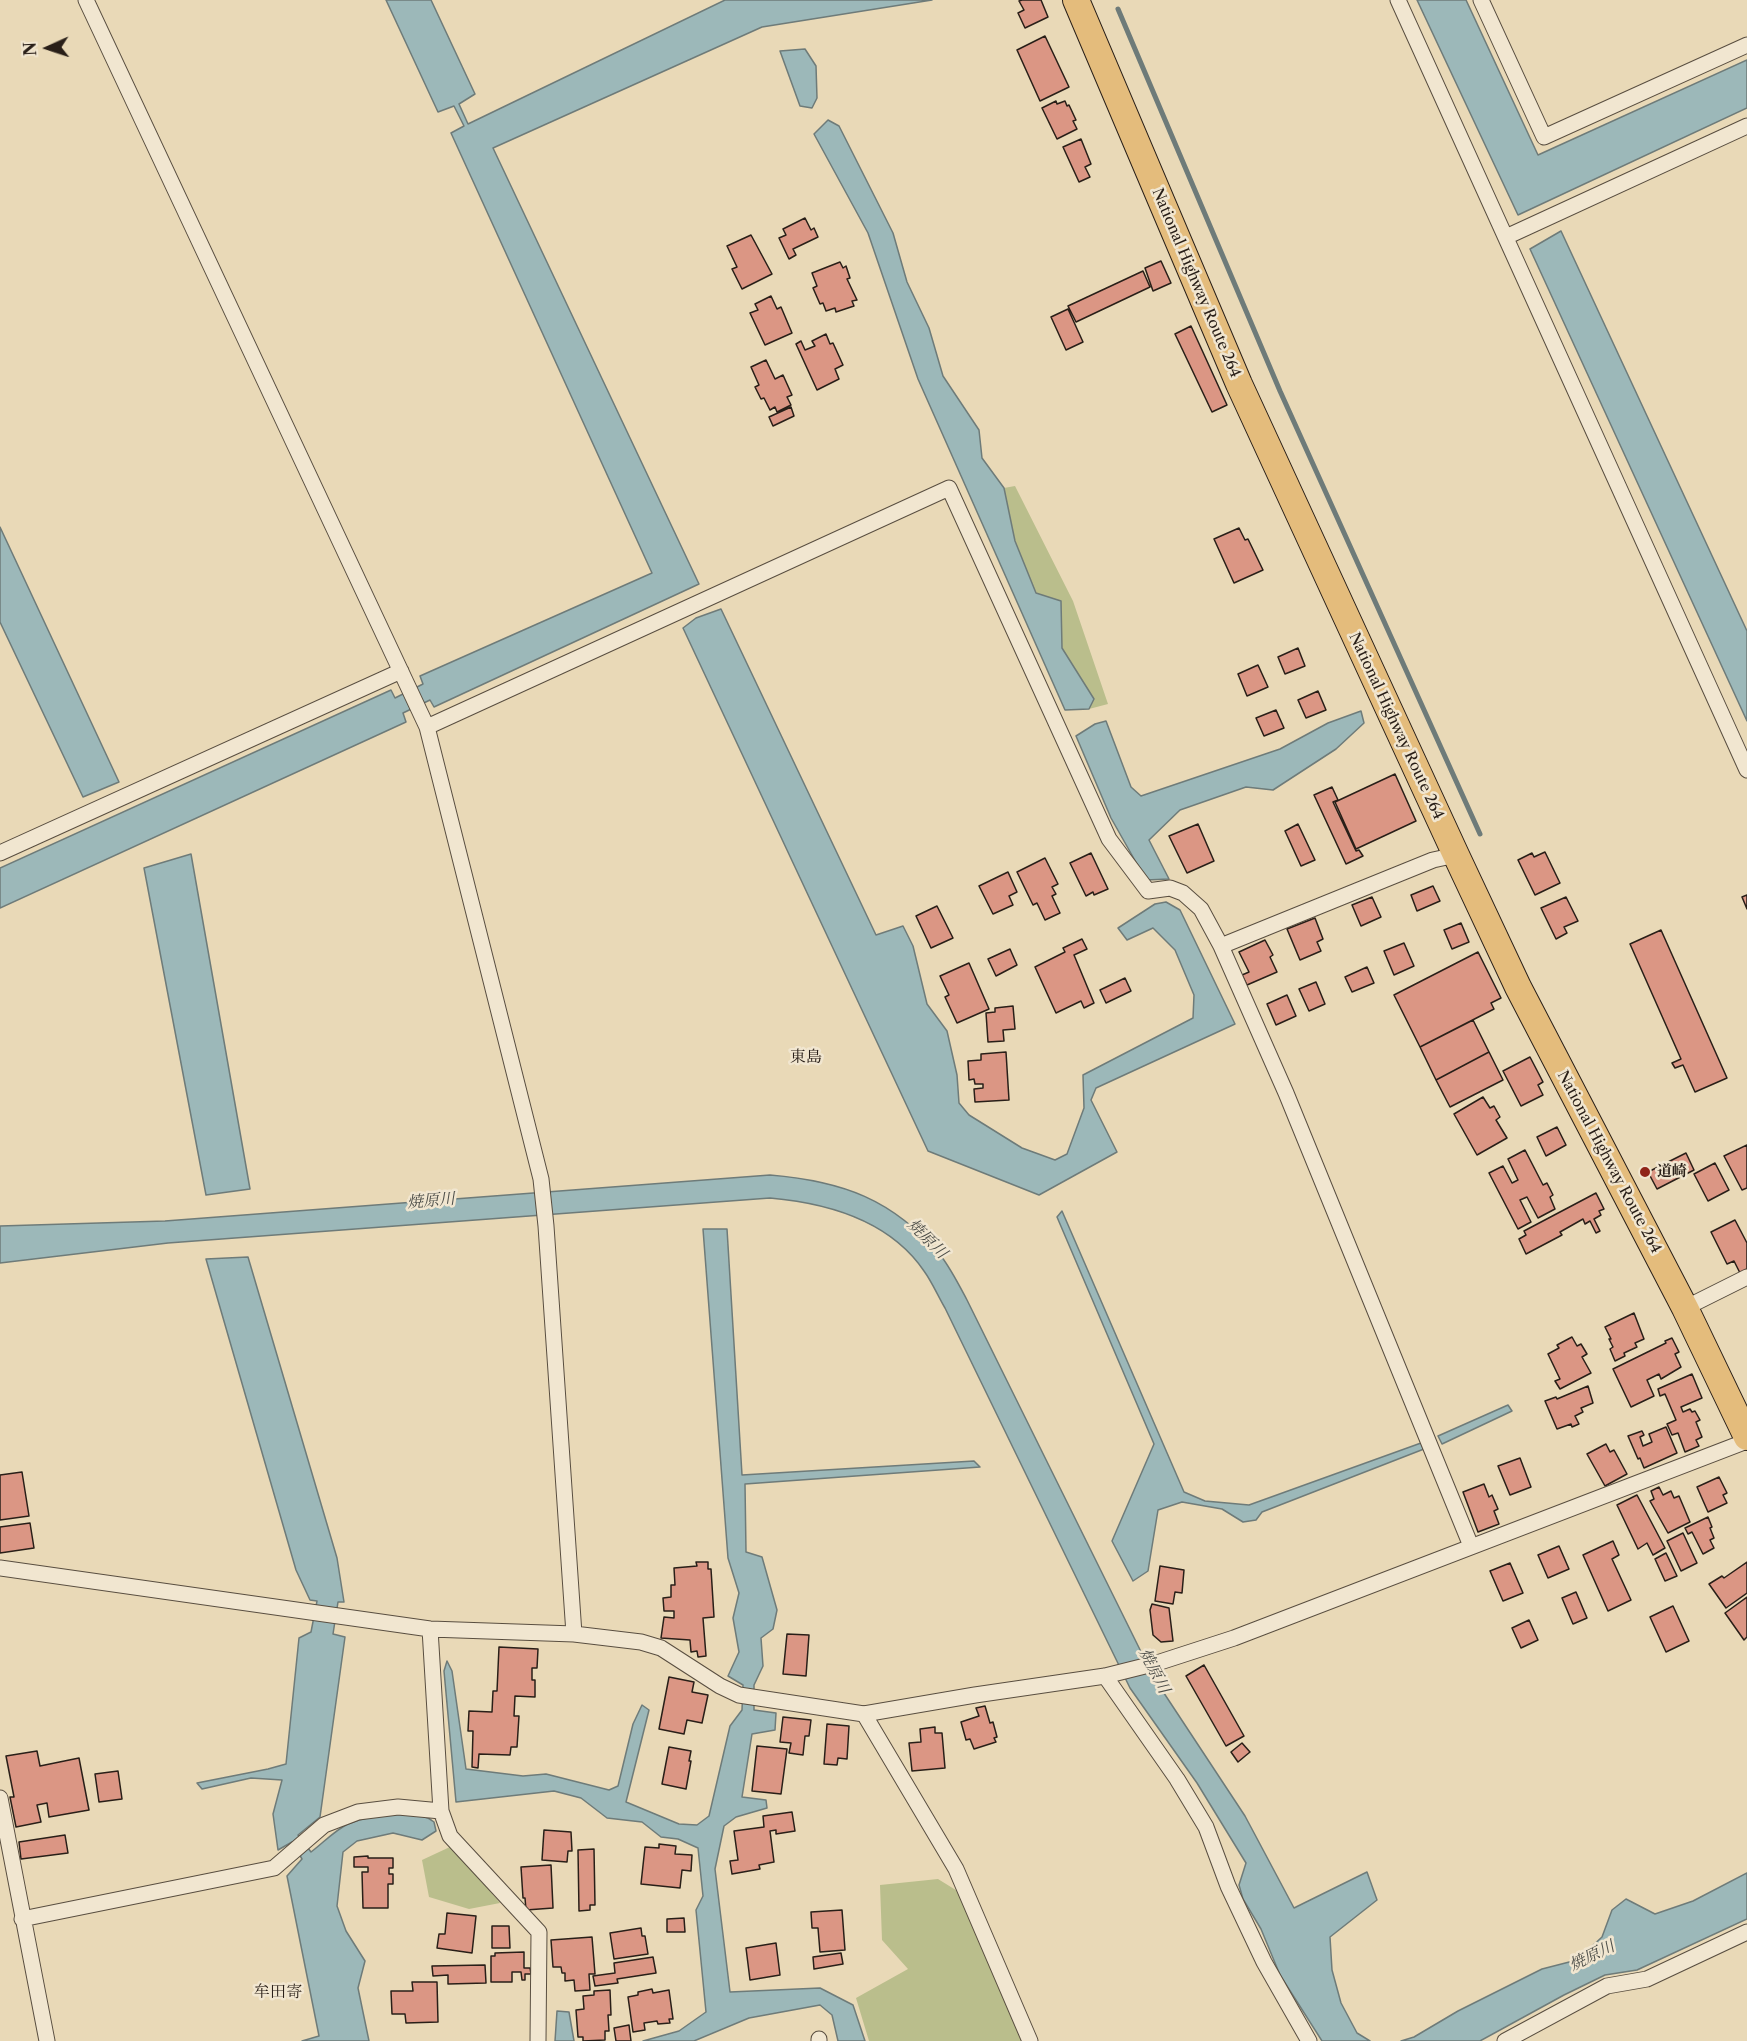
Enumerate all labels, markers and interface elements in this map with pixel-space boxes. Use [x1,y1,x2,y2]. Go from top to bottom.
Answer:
north arrow [18,18,78,78]
text: N [20,41,40,56]
street label: National Highway Route 264 [1148,186,1244,380]
street label: National Highway Route 264 [1345,630,1447,822]
district label: 東島 [790,1047,822,1067]
street label: National Highway Route 264 [1553,1068,1665,1256]
place label: 道崎 [1657,1163,1687,1181]
marker: 道崎 [1638,1165,1652,1179]
water label: 焼原川 [406,1189,456,1213]
water label: 焼原川 [903,1215,951,1263]
water label: 焼原川 [1135,1645,1173,1697]
water label: 焼原川 [1566,1937,1618,1975]
district label: 牟田寄 [254,1982,302,2002]

